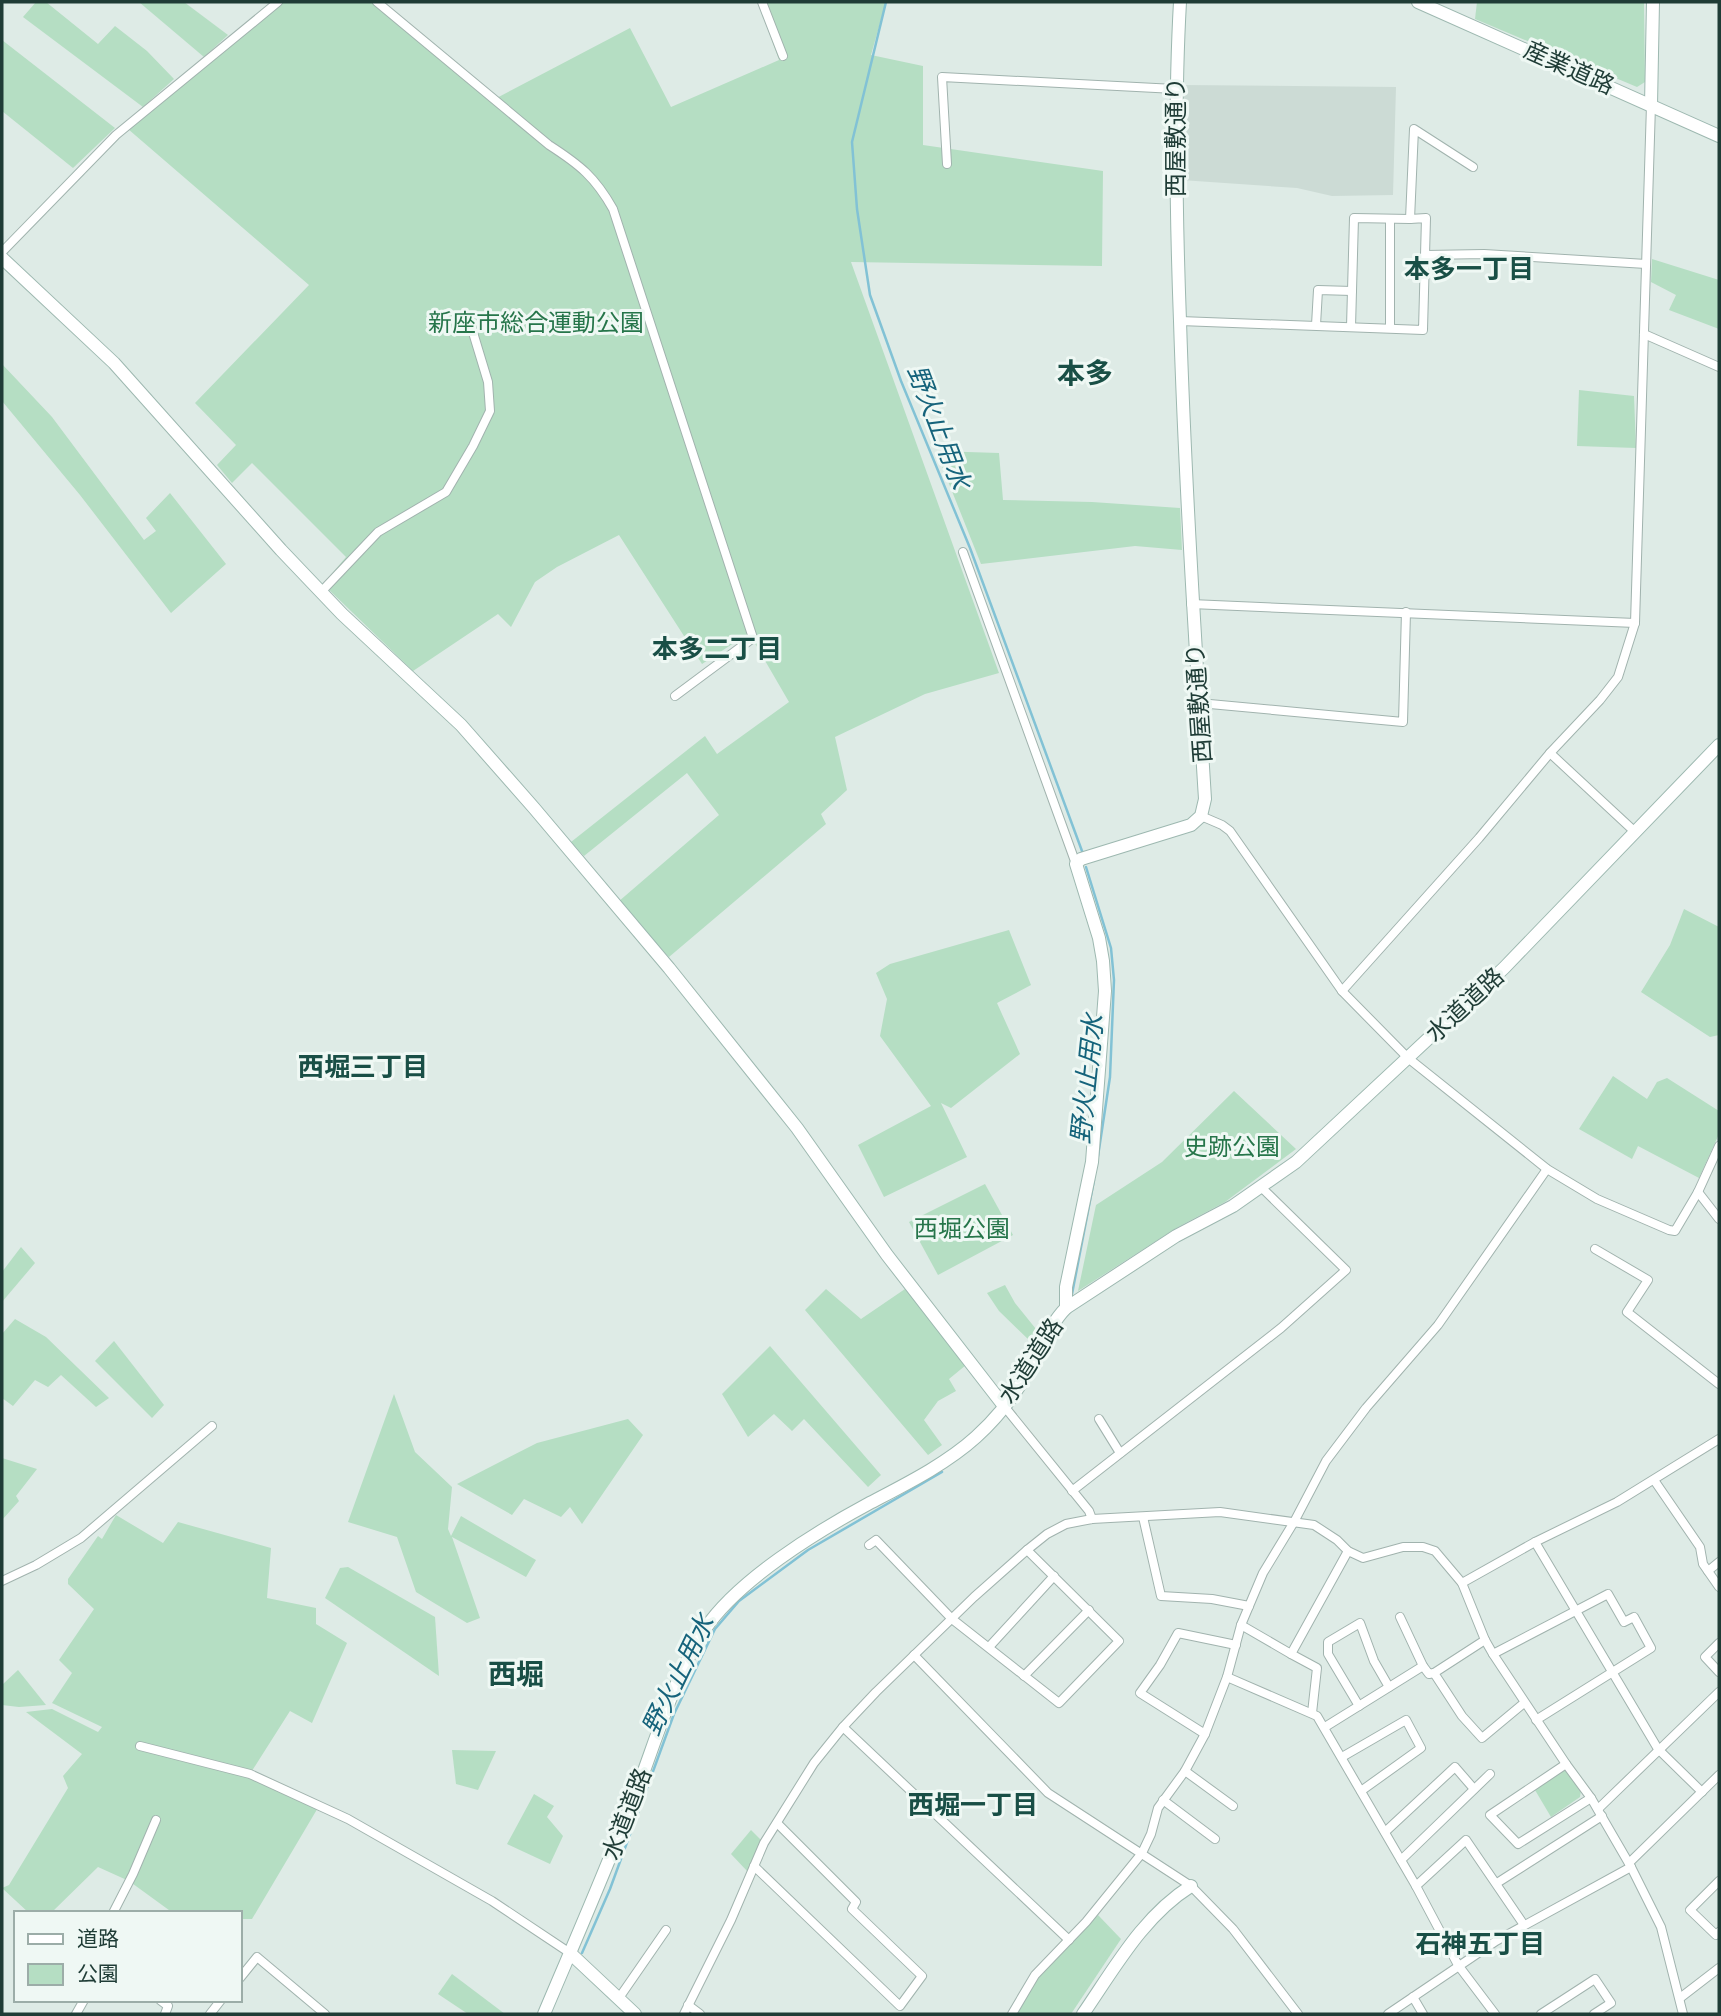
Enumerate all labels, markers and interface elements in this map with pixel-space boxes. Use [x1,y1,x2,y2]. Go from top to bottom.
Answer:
street label: 産業道路 [1518,32,1620,103]
street label: 西屋敷通り [1158,77,1193,197]
district label: 本多一丁目 [1404,250,1534,288]
park label: 新座市総合運動公園 [428,305,644,340]
district label: 本多 [1057,353,1113,394]
water label: 野火止用水 [898,360,981,497]
district label: 本多二丁目 [652,630,782,668]
street label: 西屋敷通り [1177,642,1220,764]
street label: 水道道路 [1418,959,1512,1050]
water label: 野火止用水 [1061,1009,1113,1146]
district label: 西堀三丁目 [298,1048,428,1086]
park label: 史跡公園 [1184,1129,1280,1164]
park label: 西堀公園 [914,1211,1010,1246]
street label: 水道道路 [990,1311,1071,1411]
water label: 野火止用水 [632,1606,725,1742]
district label: 西堀 [488,1654,544,1695]
street label: 水道道路 [593,1763,660,1865]
district label: 西堀一丁目 [908,1786,1038,1824]
legend [14,1911,242,2002]
text: 道路 [77,1924,119,1954]
district label: 石神五丁目 [1415,1925,1545,1963]
text: 公園 [77,1959,119,1989]

